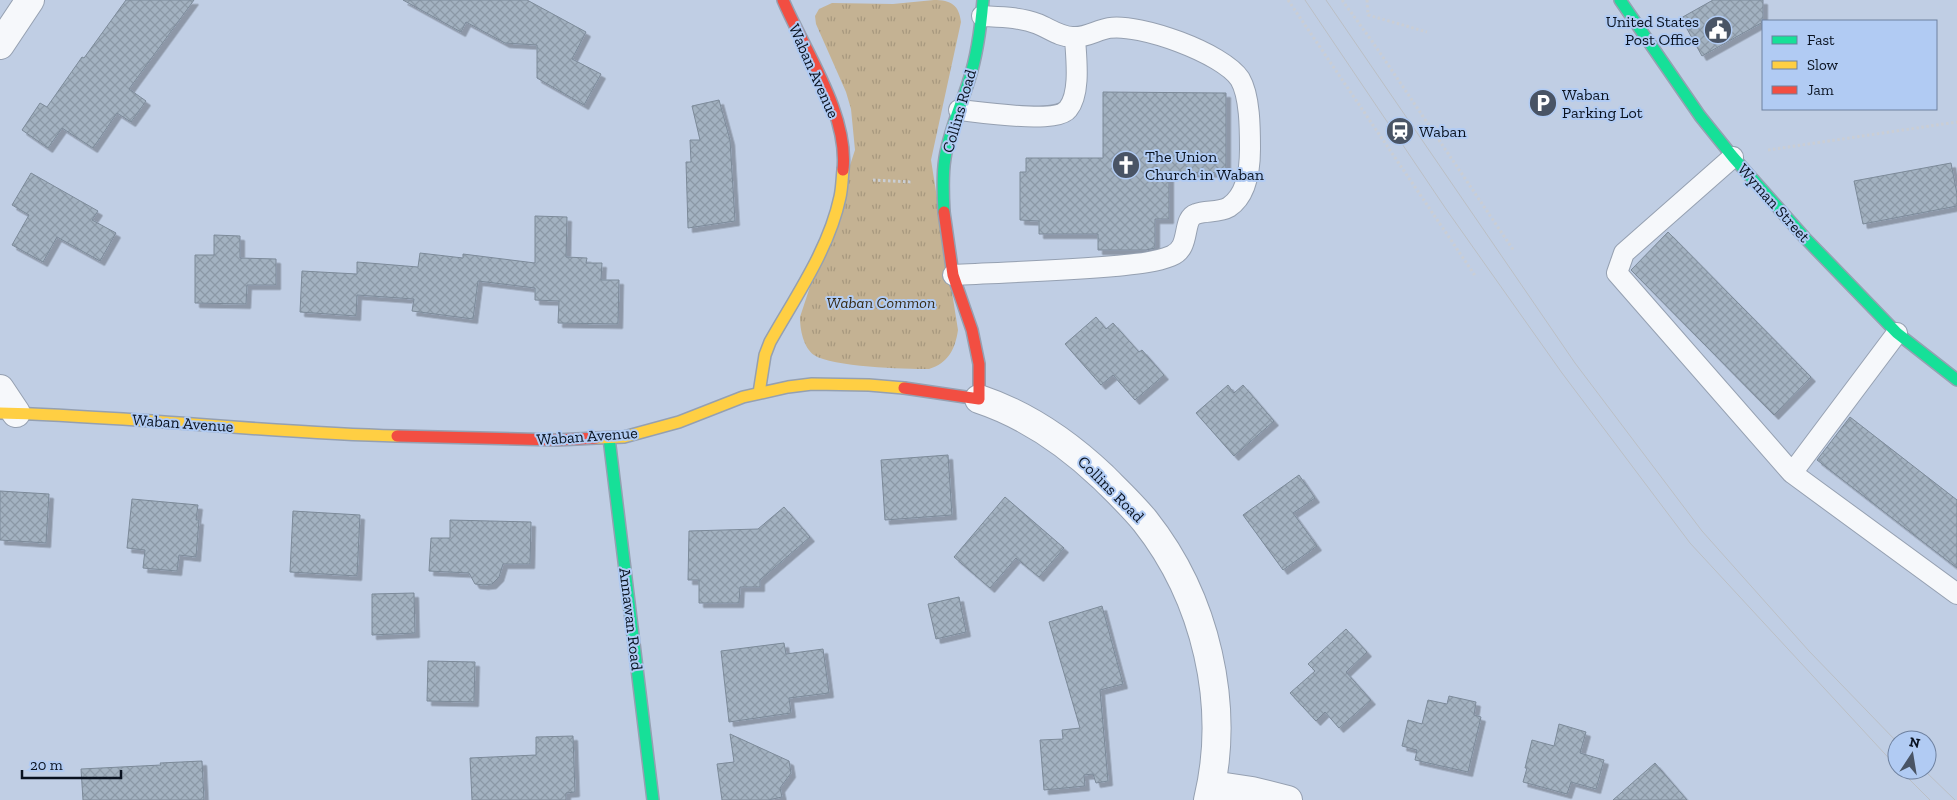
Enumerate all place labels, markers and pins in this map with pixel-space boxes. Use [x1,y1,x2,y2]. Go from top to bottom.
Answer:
place label: United States Post Office [1606,12,1699,49]
public building icon: United States Post Office [1703,15,1733,45]
place label: Waban Parking Lot [1562,85,1643,122]
parking icon: Waban Parking Lot [1528,88,1558,118]
station icon: Waban [1385,116,1415,146]
place label: Waban [1419,122,1467,141]
place label: The Union Church in Waban [1145,147,1265,184]
church icon: The Union Church in Waban [1111,150,1141,180]

